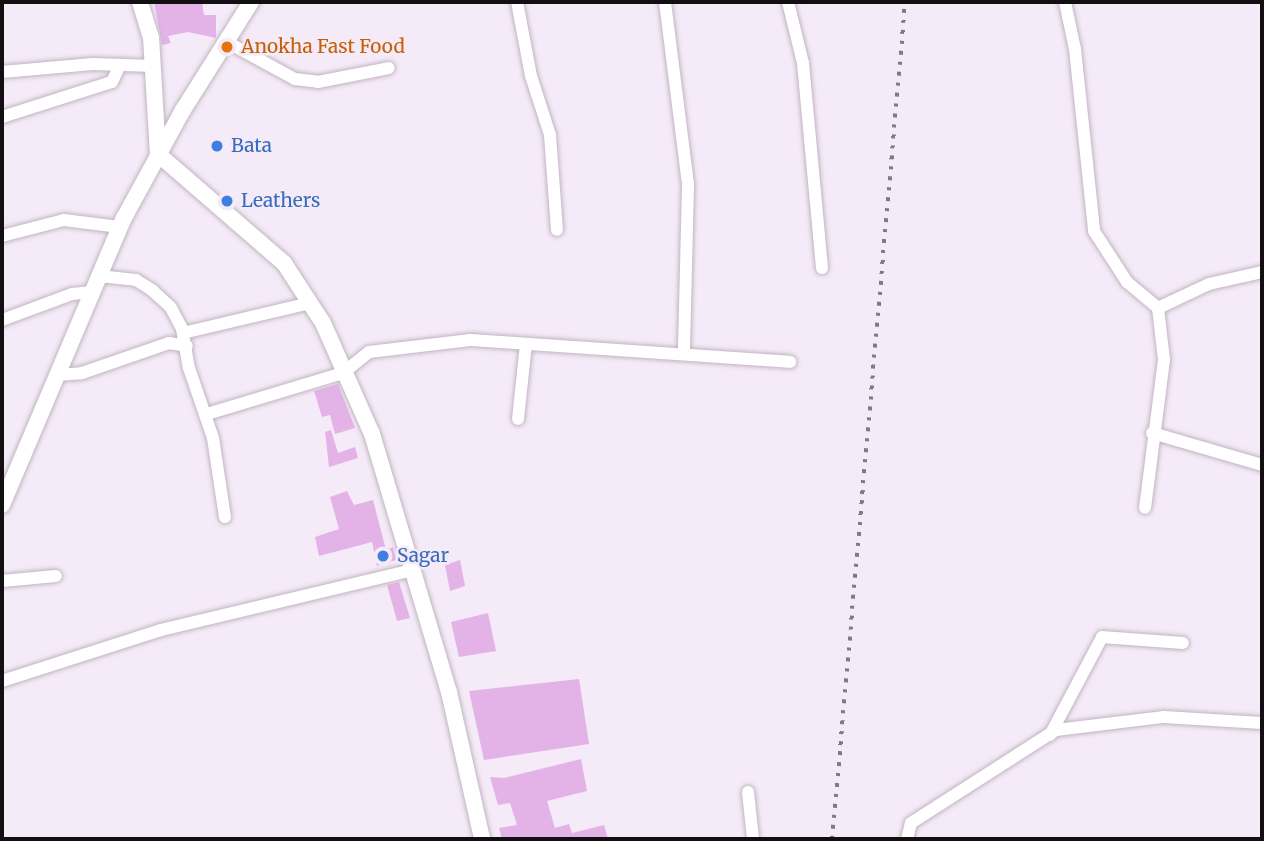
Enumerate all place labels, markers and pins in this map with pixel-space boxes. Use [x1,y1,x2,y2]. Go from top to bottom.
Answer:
place label: Anokha Fast Food [241,36,405,58]
marker: Anokha Fast Food [219,39,235,55]
place label: Bata [231,135,272,157]
marker: Bata [209,138,225,154]
place label: Leathers [241,190,320,212]
marker: Leathers [219,193,235,209]
place label: Sagar [397,545,449,567]
marker: Sagar [375,548,391,564]

